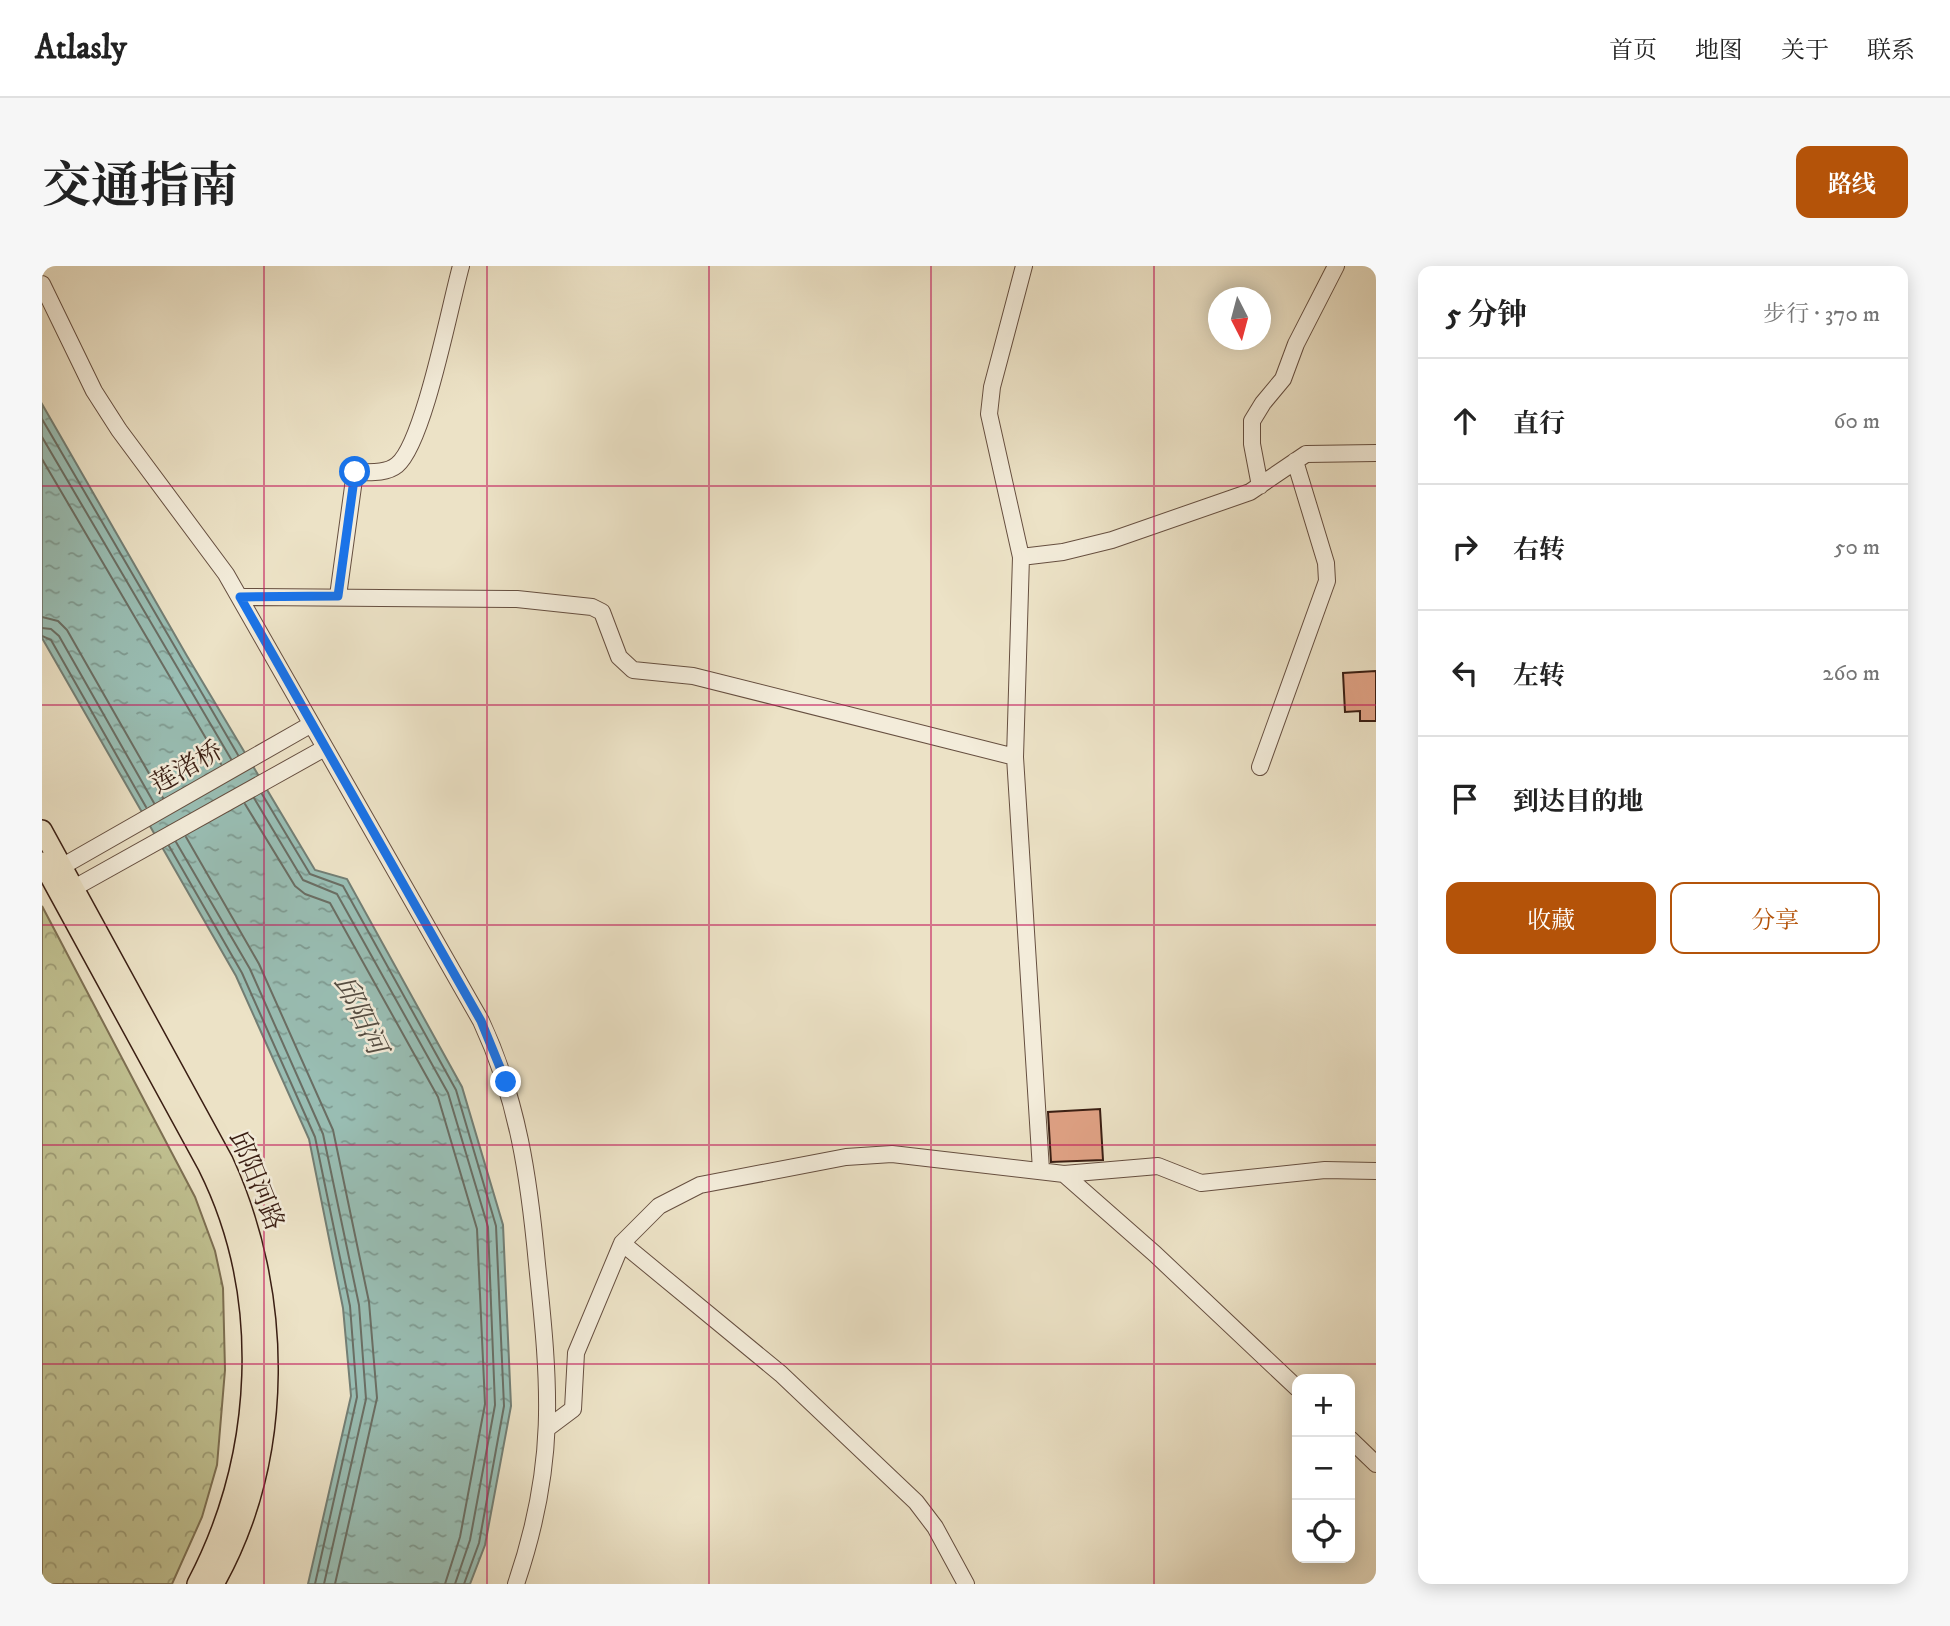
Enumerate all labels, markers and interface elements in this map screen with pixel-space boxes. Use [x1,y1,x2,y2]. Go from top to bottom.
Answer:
text: Atlasly [35,28,127,69]
text: 首页 [1609,36,1657,66]
text: 地图 [1695,36,1743,66]
text: 关于 [1781,36,1829,66]
text: 联系 [1867,36,1915,66]
button: 路线 [1796,146,1908,218]
text: 交通指南 [42,157,238,219]
north arrow [1208,287,1271,350]
text: 5 分钟 [1446,297,1527,334]
text: 步行 · 370 m [1763,300,1880,329]
icon: ahead [1446,402,1484,440]
text: 60 m [1833,407,1880,436]
text: 直行 [1513,408,1565,441]
route start [339,456,370,487]
icon: right [1446,528,1484,566]
text: 50 m [1834,533,1880,562]
text: 右转 [1513,534,1565,567]
icon: left [1446,654,1484,692]
text: 260 m [1822,659,1880,688]
text: 左转 [1513,660,1565,693]
street label: 莲渚桥 [145,734,229,802]
icon: arrive [1446,780,1484,818]
text: 到达目的地 [1513,786,1643,819]
button: 收藏 [1446,882,1656,954]
button: 分享 [1670,882,1880,954]
water label: 邱阳河 [326,970,396,1065]
route end [490,1066,521,1097]
street label: 邱阳河路 [221,1127,291,1235]
map controls [1292,1374,1355,1563]
button: + [1292,1374,1355,1437]
button: − [1292,1437,1355,1500]
button: locate [1292,1500,1355,1563]

